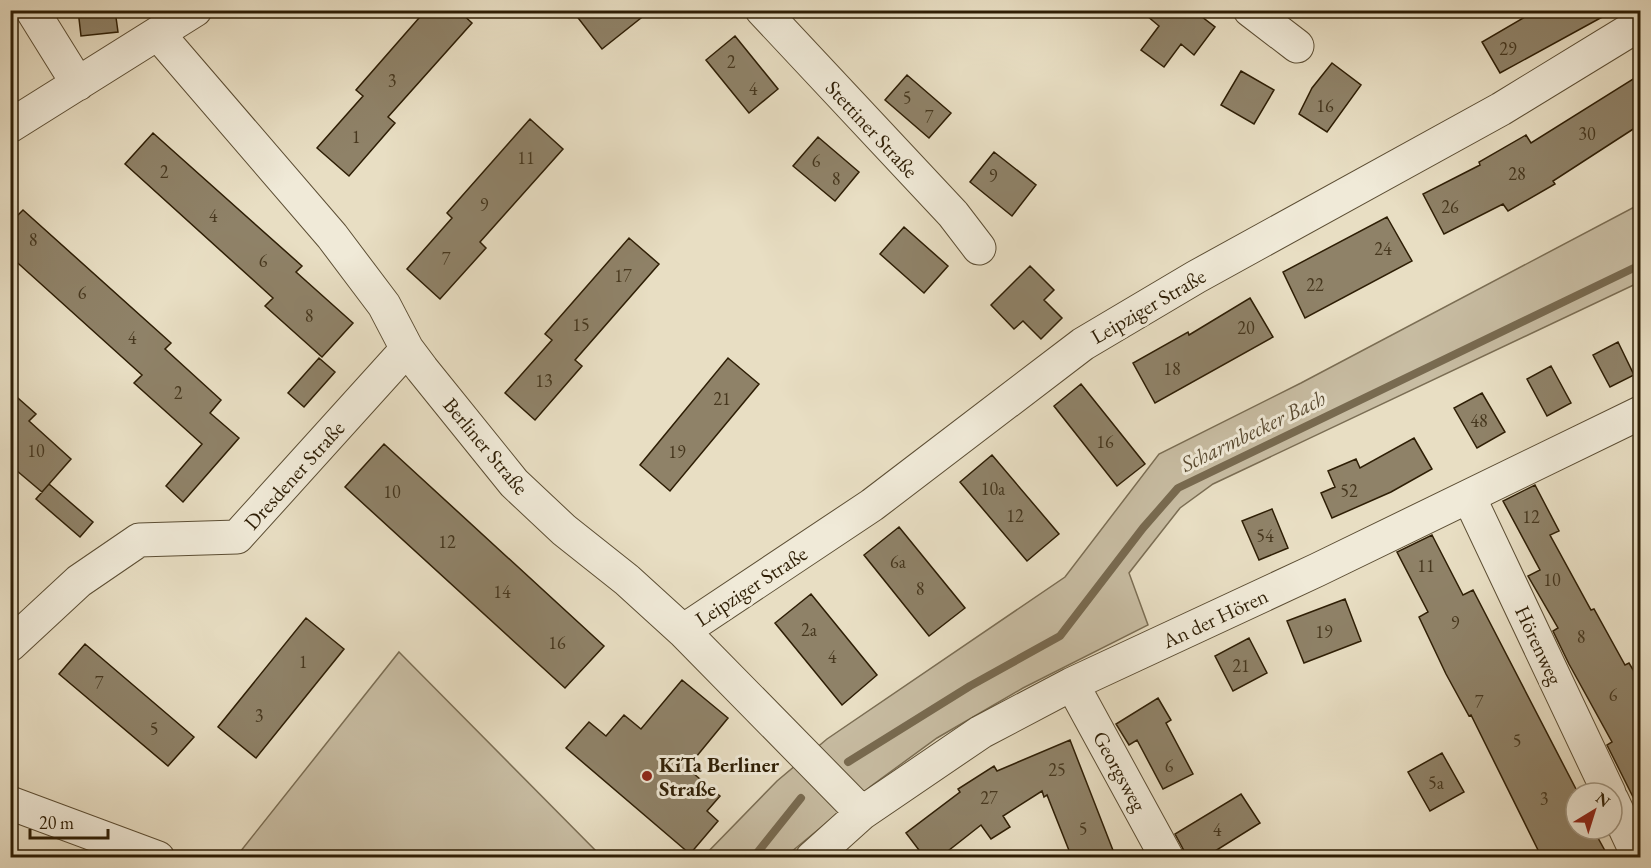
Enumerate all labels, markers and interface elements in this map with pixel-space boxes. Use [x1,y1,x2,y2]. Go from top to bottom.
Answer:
house number: 29 [1499,37,1517,60]
house number: 2 [727,50,736,73]
house number: 3 [388,69,396,92]
street label: Stettiner Straße [820,74,924,184]
house number: 4 [749,77,758,100]
house number: 5 [903,86,911,109]
house number: 16 [1316,94,1334,117]
house number: 7 [925,105,934,128]
house number: 30 [1578,122,1596,145]
house number: 1 [352,125,360,148]
house number: 11 [517,146,535,169]
house number: 6 [812,149,821,172]
house number: 2 [160,160,169,183]
house number: 28 [1508,162,1526,185]
house number: 9 [989,164,998,187]
house number: 8 [832,167,840,190]
house number: 9 [480,193,489,216]
house number: 26 [1441,195,1459,218]
house number: 4 [209,204,218,227]
house number: 8 [29,228,37,251]
house number: 24 [1374,237,1392,260]
house number: 7 [442,247,451,270]
house number: 6 [259,249,268,272]
street label: Leipziger Straße [1086,262,1210,350]
house number: 17 [614,264,632,287]
house number: 22 [1306,273,1324,296]
house number: 6 [78,281,87,304]
house number: 8 [305,304,313,327]
house number: 15 [572,313,590,336]
house number: 20 [1237,316,1255,339]
house number: 4 [128,326,137,349]
house number: 18 [1163,357,1181,380]
house number: 13 [535,369,553,392]
house number: 2 [174,381,183,404]
water label: Scharmbecker Bach [1175,383,1330,479]
house number: 21 [713,387,731,410]
street label: Berliner Straße [437,392,535,500]
house number: 48 [1470,409,1488,432]
street label: Dresdener Straße [238,415,350,535]
house number: 16 [1096,430,1114,453]
house number: 10 [27,439,45,462]
house number: 19 [668,440,686,463]
house number: 10a [981,477,1006,500]
house number: 52 [1340,479,1358,502]
house number: 10 [383,480,401,503]
house number: 12 [1006,504,1024,527]
house number: 12 [1522,505,1540,528]
house number: 54 [1256,524,1274,547]
house number: 12 [438,530,456,553]
street label: Leipziger Straße [690,540,812,632]
house number: 6a [890,550,907,573]
house number: 11 [1417,554,1435,577]
house number: 10 [1543,568,1561,591]
house number: 8 [916,577,924,600]
house number: 14 [493,580,511,603]
street label: An der Hören [1157,582,1272,655]
street label: Hörenweg [1509,601,1569,690]
house number: 9 [1451,611,1460,634]
house number: 2a [801,618,818,641]
house number: 19 [1315,620,1333,643]
house number: 8 [1577,625,1585,648]
house number: 16 [548,631,566,654]
house number: 4 [828,645,837,668]
house number: 1 [299,650,307,673]
house number: 21 [1232,654,1250,677]
house number: 7 [95,671,104,694]
house number: 6 [1609,683,1618,706]
house number: 7 [1475,690,1484,713]
house number: 3 [255,704,263,727]
house number: 5 [150,717,158,740]
street label: Georgsweg [1087,726,1154,817]
house number: 5 [1513,729,1521,752]
place label: KiTa Berliner Straße [659,751,779,802]
house number: 6 [1165,754,1174,777]
house number: 25 [1048,758,1066,781]
marker: KiTa Berliner Straße [640,769,654,783]
house number: 5a [1428,771,1445,794]
north arrow [1564,781,1624,841]
house number: 27 [980,786,998,809]
house number: 3 [1540,787,1548,810]
text: N [1591,787,1615,812]
scale bar [30,802,108,840]
text: 20 m [39,811,74,834]
house number: 5 [1079,817,1087,840]
house number: 4 [1213,818,1222,841]

